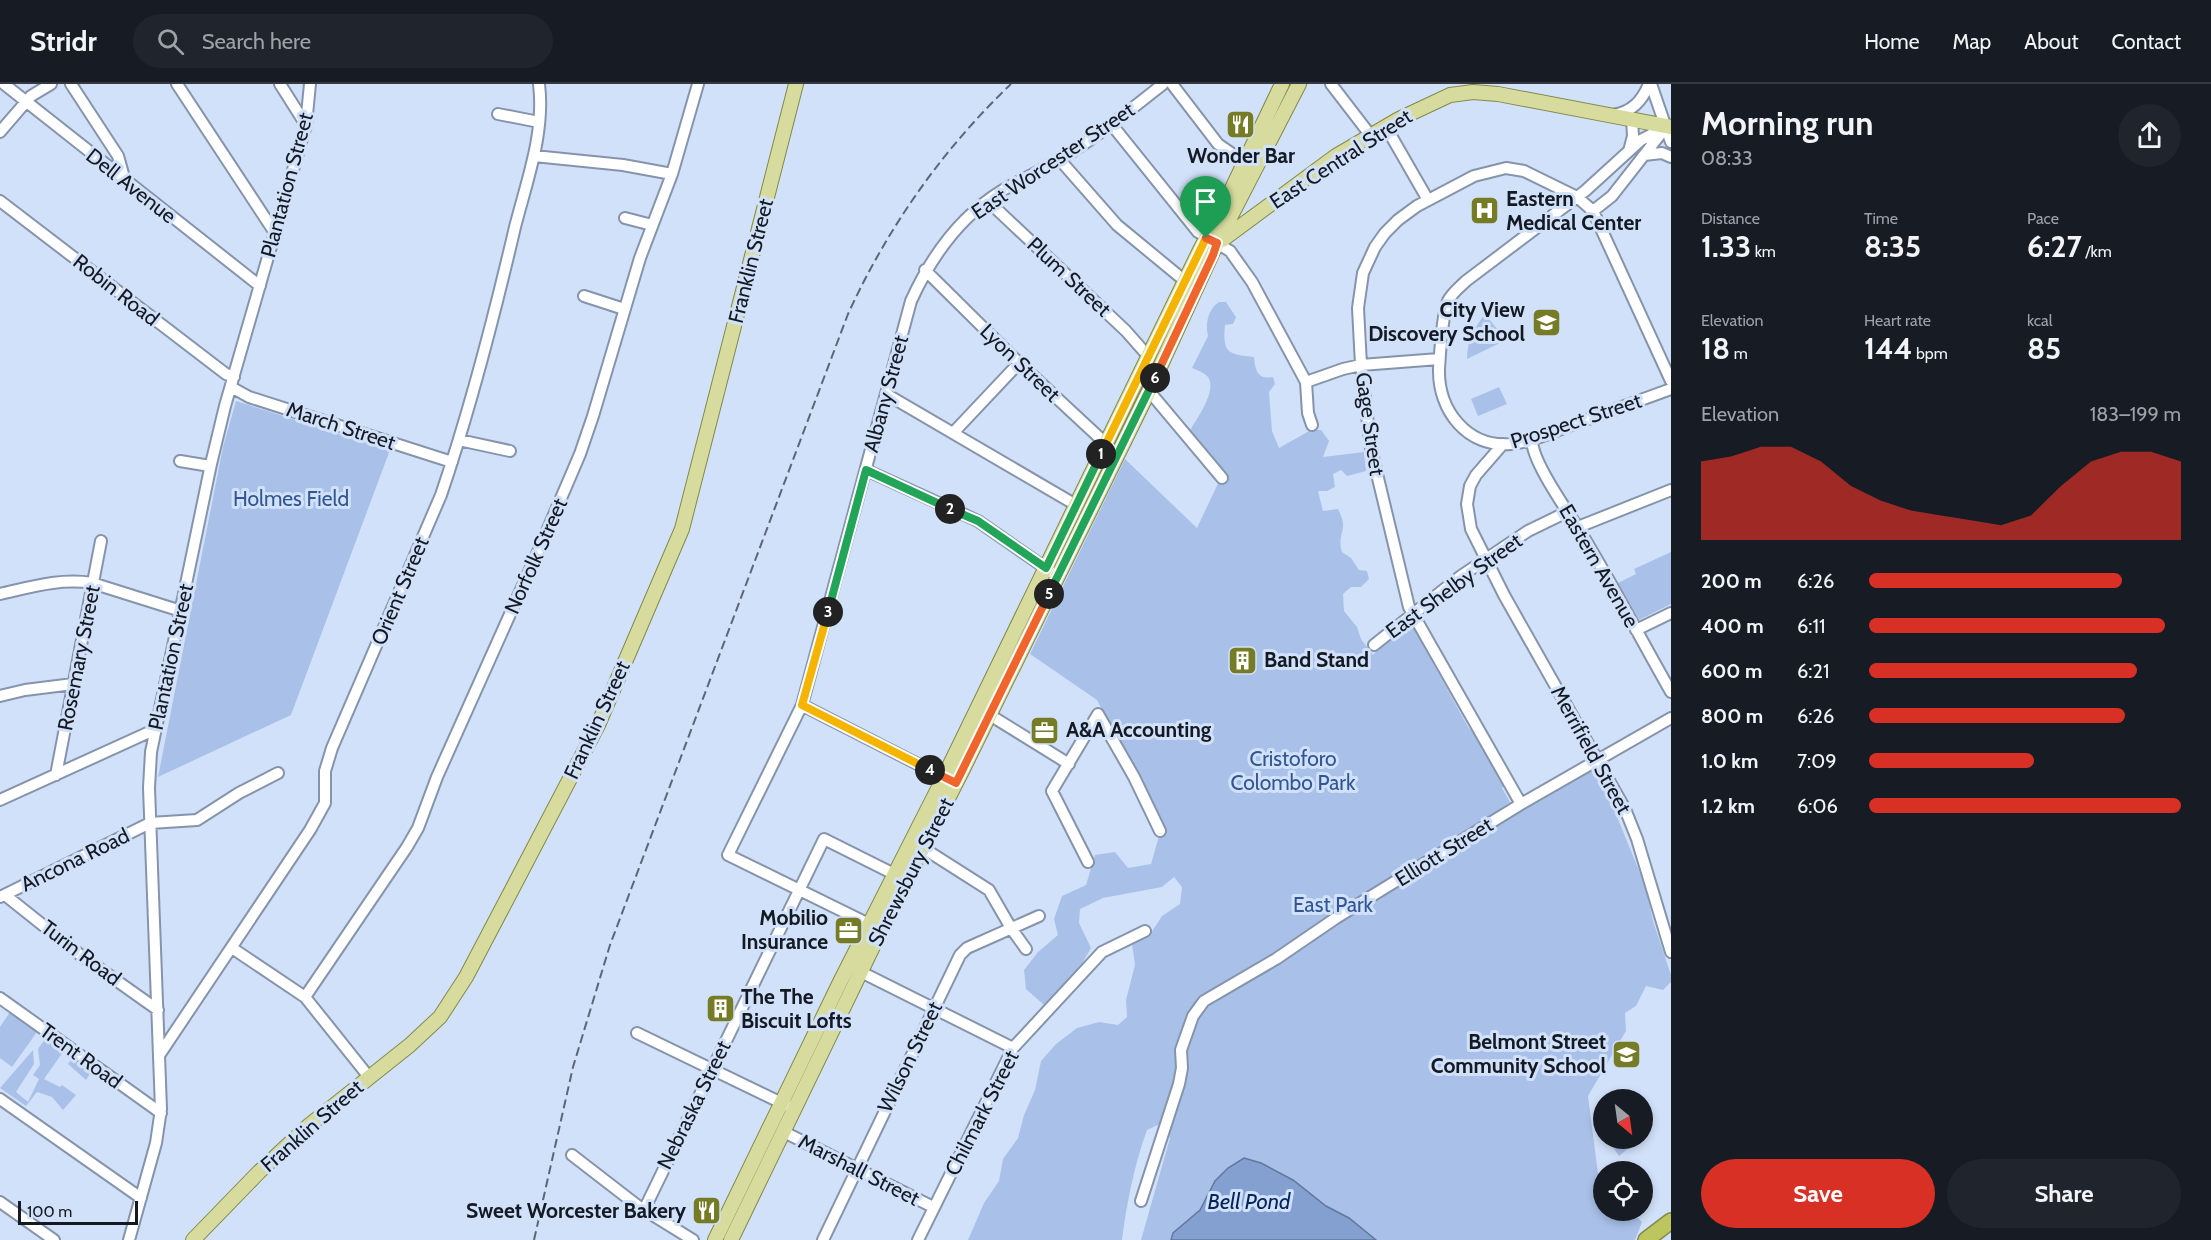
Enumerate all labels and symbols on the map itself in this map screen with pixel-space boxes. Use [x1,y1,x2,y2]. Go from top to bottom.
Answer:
street label: East Worcester Street [967,97,1139,224]
street label: East Central Street [1265,103,1417,214]
restaurant icon: Wonder Bar [1225,109,1257,141]
street label: Plantation Street [255,110,318,260]
street label: Dell Avenue [81,143,181,229]
place label: Wonder Bar [1187,143,1295,168]
pin [1180,176,1231,238]
place label: Eastern Medical Center [1506,186,1641,235]
hospital icon: Eastern Medical Center [1469,195,1501,227]
street label: Franklin Street [723,196,778,326]
street label: Plum Street [1022,232,1116,322]
street label: Robin Road [68,248,164,331]
place label: City View Discovery School [1368,297,1526,346]
school or university icon: City View Discovery School [1530,306,1562,338]
street label: Lyon Street [975,318,1065,407]
street label: Albany Street [858,333,913,455]
pin: 6 [1140,363,1170,393]
street label: Gage Street [1351,371,1390,477]
street label: Prospect Street [1507,388,1644,453]
street label: March Street [284,396,399,455]
pin: 1 [1086,439,1116,469]
park label: Holmes Field [233,486,349,511]
street label: Norfolk Street [499,494,572,618]
pin: 2 [935,494,965,524]
street label: Eastern Avenue [1554,500,1645,632]
street label: East Shelby Street [1381,528,1527,643]
street label: Orient Street [366,533,434,649]
pin: 5 [1034,579,1064,609]
street label: Plantation Street [143,581,198,732]
street label: Rosemary Street [52,583,105,733]
pin: 3 [813,597,843,627]
building icon: Band Stand [1227,644,1259,676]
place label: Band Stand [1264,647,1369,672]
street label: Franklin Street [558,657,635,783]
street label: Merrifield Street [1546,681,1637,818]
office icon: A&A Accounting [1029,714,1061,746]
place label: A&A Accounting [1066,717,1212,742]
park label: Cristoforo Colombo Park [1231,746,1356,795]
pin: 4 [915,755,945,785]
street label: Shrewsbury Street [862,793,959,950]
street label: Elliott Street [1390,812,1497,891]
street label: Ancona Road [16,823,133,897]
park label: East Park [1293,892,1374,917]
place label: Mobilio Insurance [741,905,828,954]
street label: Turin Road [36,914,126,991]
office icon: Mobilio Insurance [833,914,865,946]
place label: The The Biscuit Lofts [741,984,852,1033]
building icon: The The Biscuit Lofts [704,993,736,1025]
street label: Wilson Street [872,997,947,1116]
street label: Trent Road [35,1017,127,1094]
place label: Belmont Street Community School [1431,1029,1606,1078]
street label: Nebraska Street [652,1036,736,1173]
school or university icon: Belmont Street Community School [1611,1038,1643,1070]
street label: Chilmark Street [939,1046,1024,1179]
street label: Franklin Street [255,1074,368,1177]
north arrow [1593,1089,1653,1149]
street label: Marshall Street [795,1128,924,1211]
water label: Bell Pond [1207,1188,1291,1215]
restaurant icon: Sweet Worcester Bakery [691,1195,723,1227]
scale bar [18,1198,138,1226]
place label: Sweet Worcester Bakery [466,1198,687,1223]

